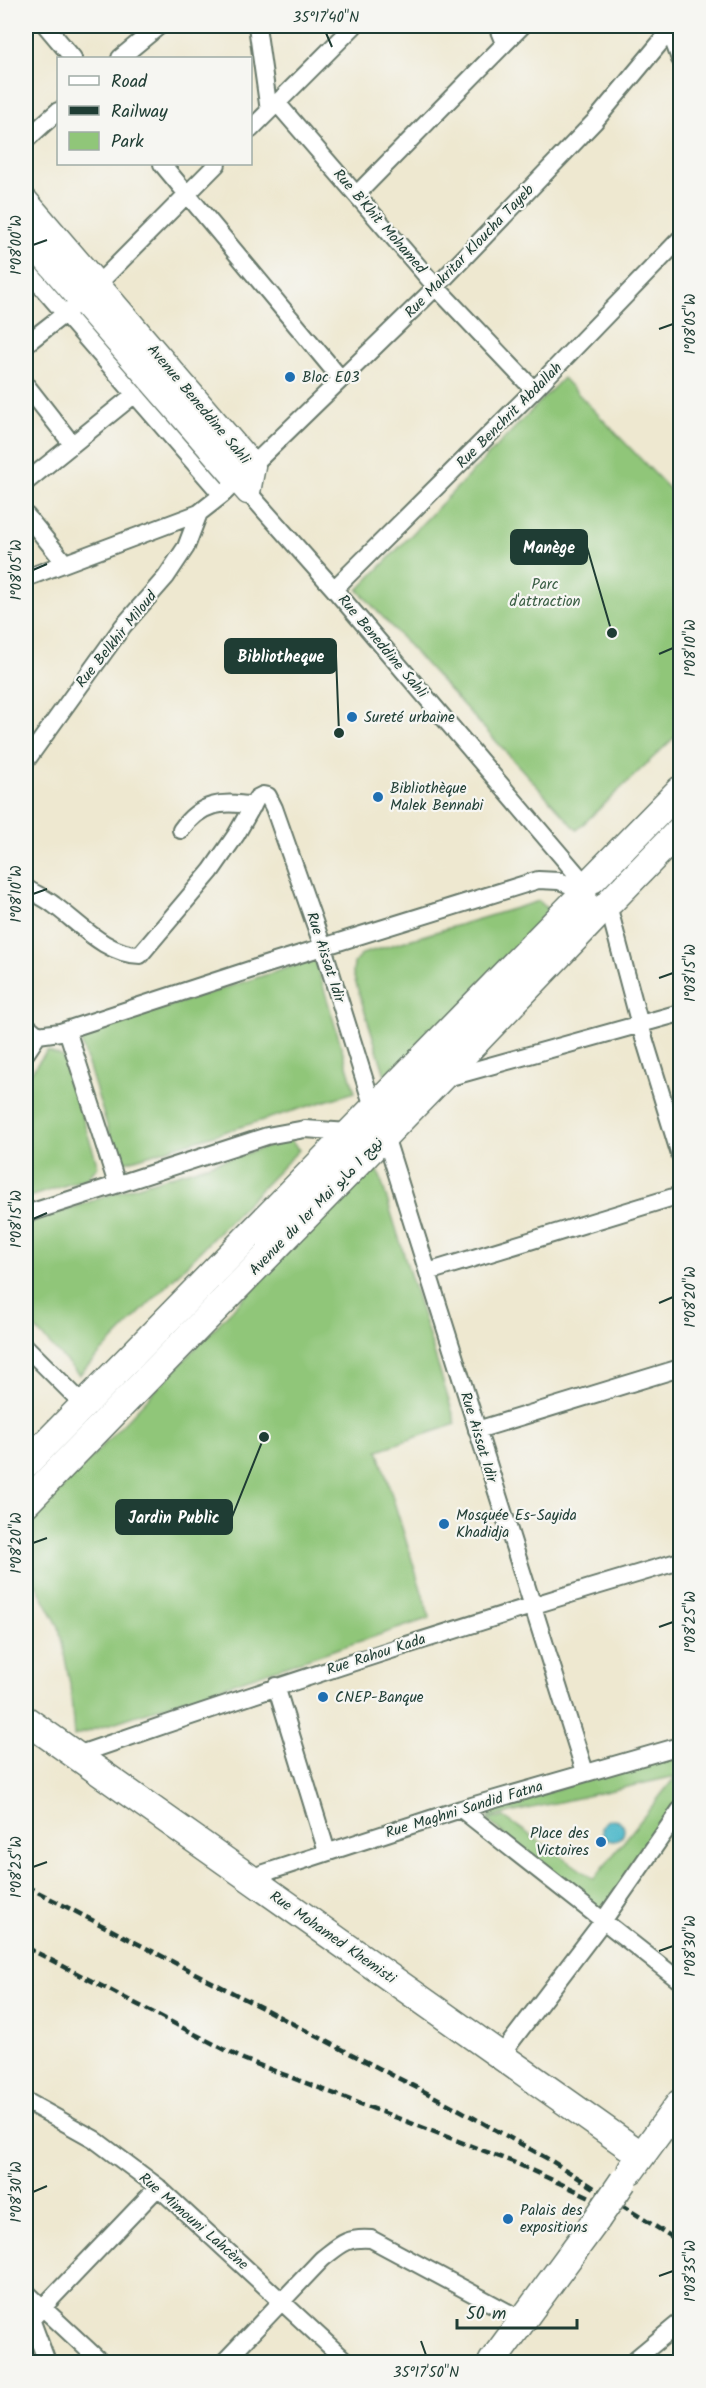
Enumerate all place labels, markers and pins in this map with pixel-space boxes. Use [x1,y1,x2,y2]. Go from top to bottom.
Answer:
place label: Bloc E03 [302,366,360,390]
marker: Bloc E03 [283,370,297,384]
callout: Manège [511,530,587,564]
callout: Bibliotheque [225,639,336,673]
place label: Sureté urbaine [364,706,455,730]
marker: Sureté urbaine [345,710,359,724]
place label: Bibliothèque Malek Bennabi [390,777,485,818]
marker: Bibliothèque Malek Bennabi [371,790,385,804]
callout: Jardin Public [116,1500,232,1534]
place label: Mosquée Es-Sayida Khadidja [456,1504,577,1545]
marker: Mosquée Es-Sayida Khadidja [437,1517,451,1531]
place label: CNEP-Banque [335,1686,424,1710]
marker: CNEP-Banque [316,1690,330,1704]
place label: Place des Victoires [530,1822,590,1863]
marker: Place des Victoires [594,1835,608,1849]
place label: Palais des expositions [520,2199,588,2240]
marker: Palais des expositions [501,2212,515,2226]

